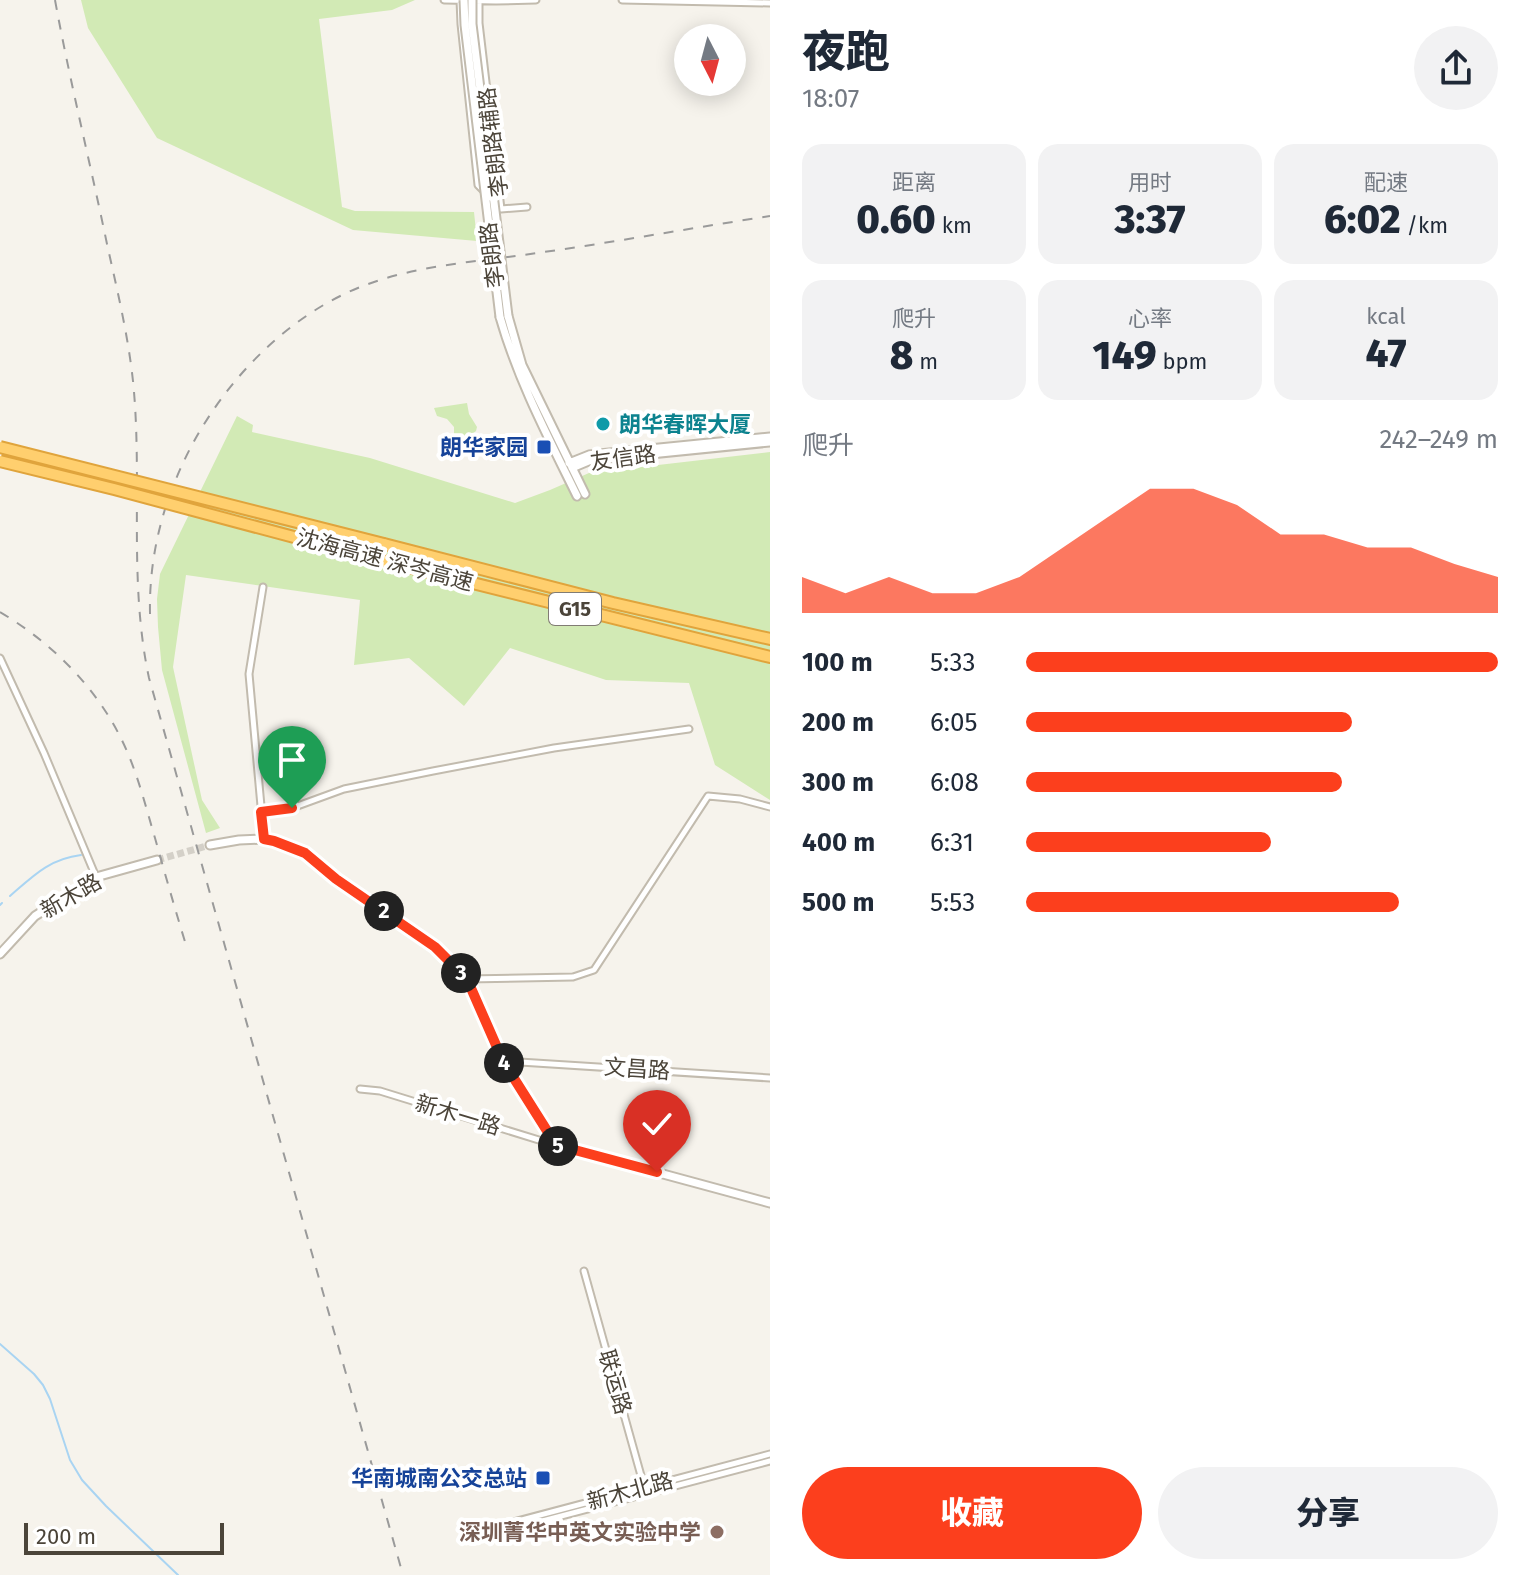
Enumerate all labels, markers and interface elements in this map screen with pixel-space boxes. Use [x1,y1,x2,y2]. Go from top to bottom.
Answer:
north arrow [674,24,746,96]
map controls [674,24,746,96]
text: 夜跑 [802,26,890,79]
button: share [1414,26,1498,110]
text: 18:07 [802,83,859,114]
street label: 李朗路辅路 [473,86,513,198]
text: 距离 [892,169,936,196]
text: 用时 [1128,169,1172,196]
text: 配速 [1364,169,1408,196]
text: 0.60 [856,196,936,244]
text: 3:37 [1114,196,1186,244]
text: 6:02 [1324,196,1401,244]
text: km [936,212,972,239]
text: /km [1401,212,1448,239]
street label: 李朗路 [475,221,509,289]
text: kcal [1366,303,1406,330]
text: 爬升 [892,305,936,332]
text: 心率 [1128,305,1172,332]
text: 47 [1366,330,1406,378]
text: 8 [890,332,913,380]
text: 149 [1093,332,1157,380]
text: m [913,348,938,375]
text: bpm [1157,348,1207,375]
place label: 朗华春晖大厦 [619,411,751,438]
marker: 朗华春晖大厦 [594,415,612,433]
text: 242–249 m [1379,424,1498,455]
text: 爬升 [802,430,854,461]
place label: 朗华家园 [440,434,528,461]
marker: 朗华家园 [535,438,553,456]
street label: 友信路 [588,440,658,476]
street label: 沈海高速 深岑高速 [294,523,476,597]
road number: G15 [549,593,601,625]
text: 100 m [802,647,873,678]
text: 5:33 [930,647,975,678]
text: 200 m [802,707,874,738]
text: 6:05 [930,707,978,738]
pin [258,726,326,808]
icon: arrive [270,738,314,782]
text: 300 m [802,767,874,798]
text: 6:08 [930,767,979,798]
text: 400 m [802,827,875,858]
text: 6:31 [930,827,974,858]
street label: 新木路 [36,868,106,924]
text: 500 m [802,887,875,918]
text: 5:53 [930,887,975,918]
pin: 2 [364,891,404,931]
text: 2 [378,897,390,924]
pin: 3 [441,953,481,993]
text: 3 [455,959,467,986]
pin: 4 [484,1043,524,1083]
text: 4 [498,1049,510,1076]
street label: 文昌路 [603,1053,671,1085]
street label: 新木一路 [412,1089,504,1141]
pin [623,1090,691,1172]
icon: check [635,1102,679,1146]
pin: 5 [538,1126,578,1166]
text: 5 [552,1132,564,1159]
street label: 联运路 [593,1347,637,1417]
place label: 华南城南公交总站 [351,1465,527,1492]
street label: 新木北路 [584,1467,676,1515]
button: 收藏 [802,1467,1142,1559]
button: 分享 [1158,1467,1498,1559]
marker: 华南城南公交总站 [534,1469,552,1487]
scale bar [24,1519,224,1555]
place label: 深圳菁华中英文实验中学 [459,1519,701,1546]
text: 200 m [36,1523,96,1550]
marker: 深圳菁华中英文实验中学 [708,1523,726,1541]

